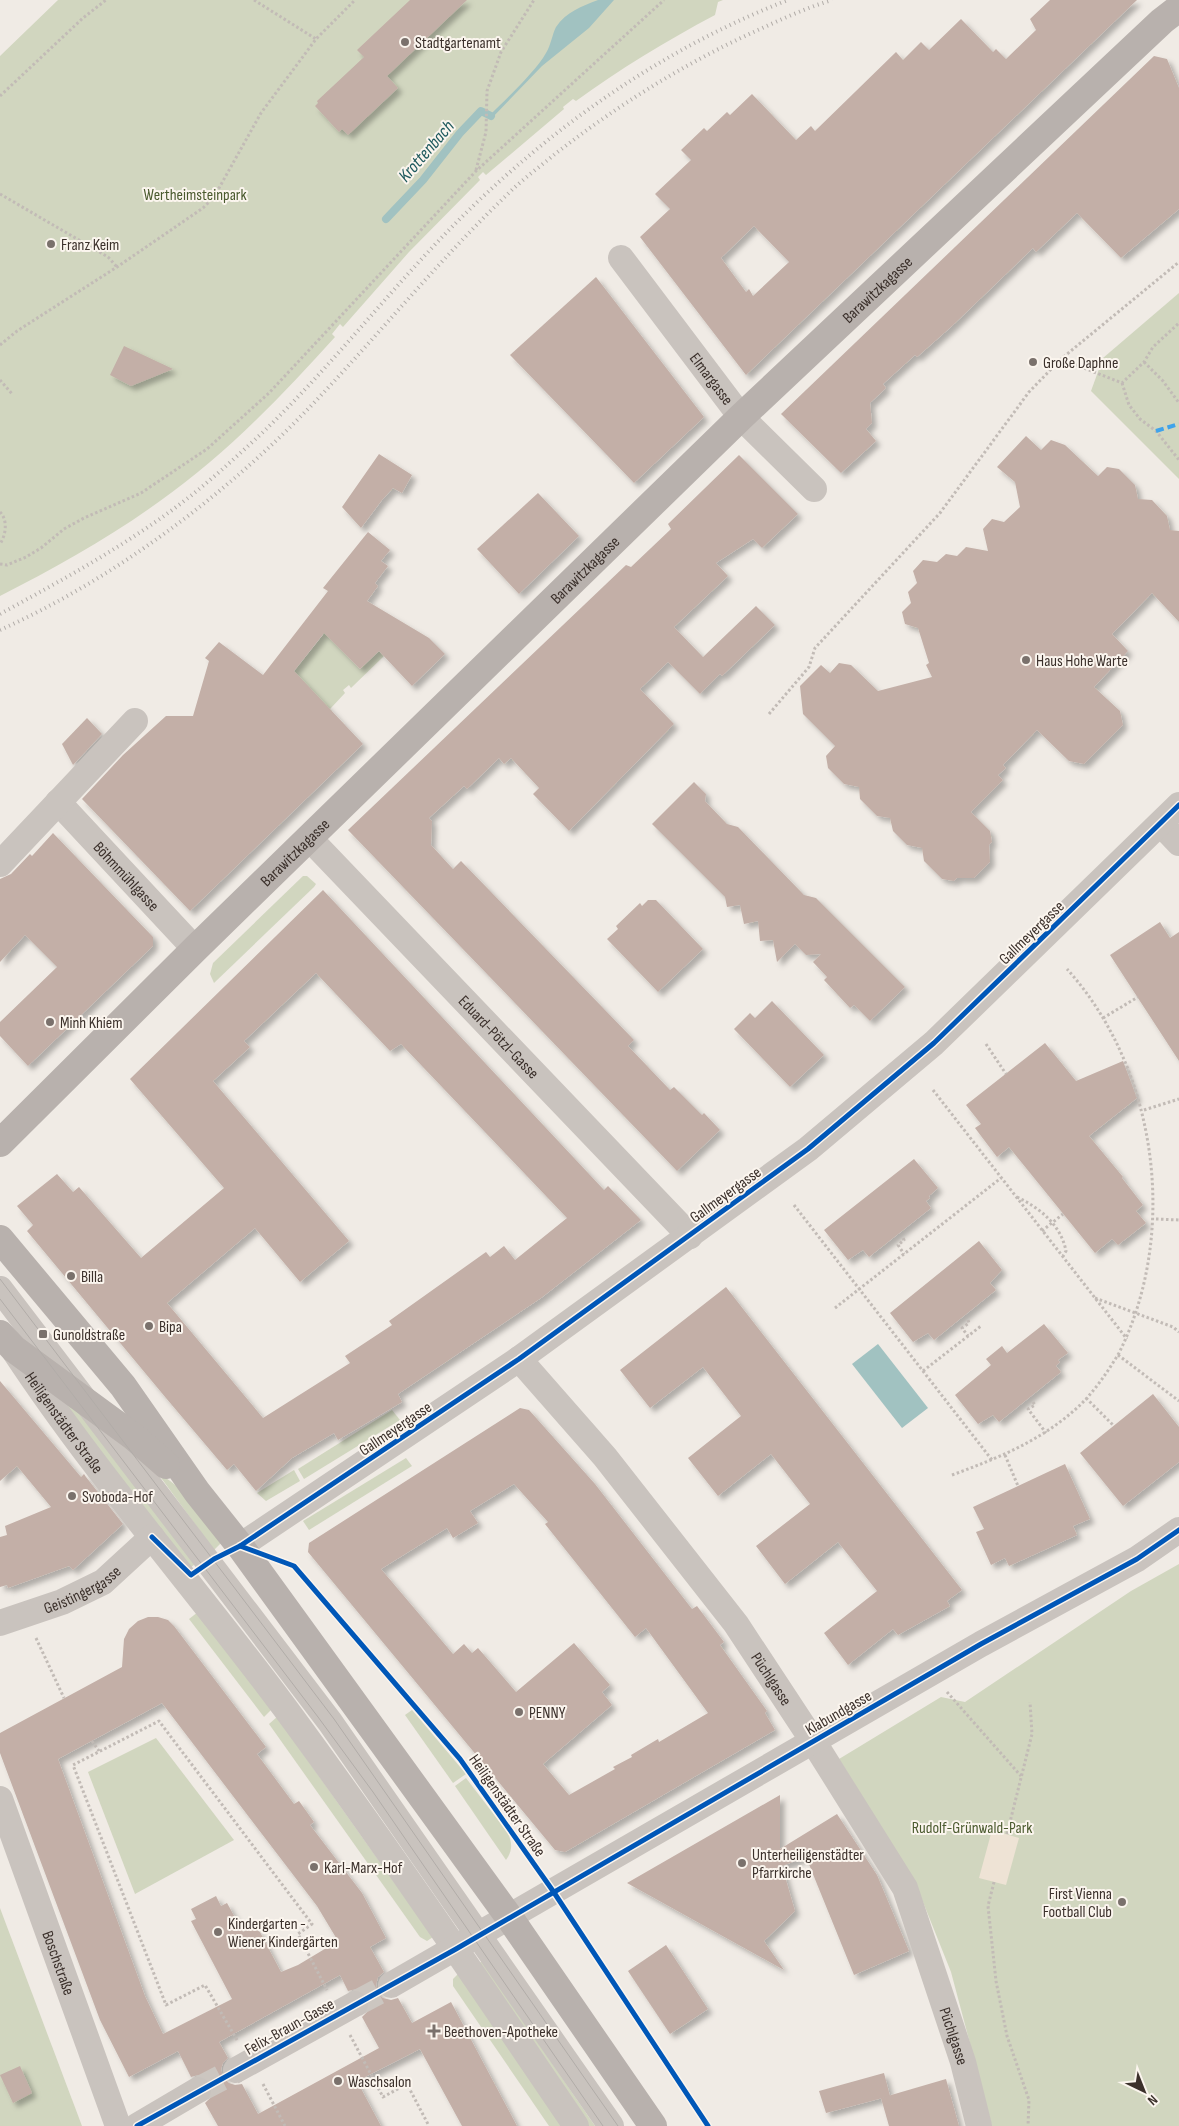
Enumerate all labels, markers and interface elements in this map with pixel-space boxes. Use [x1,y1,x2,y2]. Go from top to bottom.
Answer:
place label: Stadtgartenamt [415,34,501,53]
marker: Stadtgartenamt [399,36,411,48]
water label: Krottenbach [394,116,459,186]
park label: Wertheimsteinpark [144,186,247,205]
place label: Franz Keim [61,236,119,255]
marker: Franz Keim [45,238,57,250]
street label: Barawitzkagasse [839,253,917,328]
street label: Elmargasse [685,350,737,409]
place label: Große Daphne [1043,354,1118,373]
marker: Große Daphne [1027,356,1039,368]
street label: Barawitzkagasse [547,533,624,608]
place label: Haus Hohe Warte [1036,652,1128,671]
marker: Haus Hohe Warte [1020,654,1032,666]
street label: Barawitzkagasse [257,815,334,891]
street label: Böhmmühlgasse [89,838,163,916]
street label: Gallmeyergasse [995,897,1069,969]
street label: Eduard-Pötzl-Gasse [454,992,542,1083]
place label: Minh Khiem [60,1014,123,1033]
marker: Minh Khiem [44,1016,56,1028]
street label: Gallmeyergasse [687,1163,765,1227]
place label: Billa [81,1268,103,1287]
marker: Billa [65,1270,77,1282]
place label: Bipa [159,1318,182,1337]
marker: Bipa [143,1320,155,1332]
place label: Gunoldstraße [53,1326,125,1345]
marker: Gunoldstraße [37,1328,49,1340]
street label: Heiligenstädter Straße [20,1369,107,1478]
street label: Gallmeyergasse [356,1398,436,1460]
place label: Svoboda-Hof [82,1488,153,1507]
marker: Svoboda-Hof [66,1490,78,1502]
street label: Geistingergasse [41,1562,125,1619]
street label: Püchlgasse [746,1649,795,1710]
street label: Klabundgasse [802,1687,875,1740]
place label: PENNY [529,1704,566,1723]
marker: PENNY [513,1706,525,1718]
street label: Heiligenstädter Straße [464,1751,549,1861]
park label: Rudolf-Grünwald-Park [912,1819,1032,1838]
place label: Unterheiligenstädter Pfarrkirche [752,1846,864,1883]
marker: Unterheiligenstädter Pfarrkirche [736,1857,748,1869]
place label: Karl-Marx-Hof [324,1859,403,1878]
marker: Karl-Marx-Hof [308,1861,320,1873]
place label: First Vienna Football Club [1043,1885,1112,1922]
marker: First Vienna Football Club [1116,1896,1128,1908]
place label: Kindergarten - Wiener Kindergärten [228,1915,338,1952]
marker: Kindergarten - Wiener Kindergärten [212,1926,224,1938]
street label: Boschstraße [37,1928,78,1998]
street label: Felix-Braun-Gasse [242,1995,338,2060]
street label: Püchlgasse [934,2005,971,2068]
place label: Beethoven-Apotheke [444,2023,558,2042]
marker: Beethoven-Apotheke [428,2025,440,2037]
north arrow [1119,2066,1169,2116]
place label: Waschsalon [348,2073,411,2092]
marker: Waschsalon [332,2075,344,2087]
text: N [1144,2091,1161,2109]

